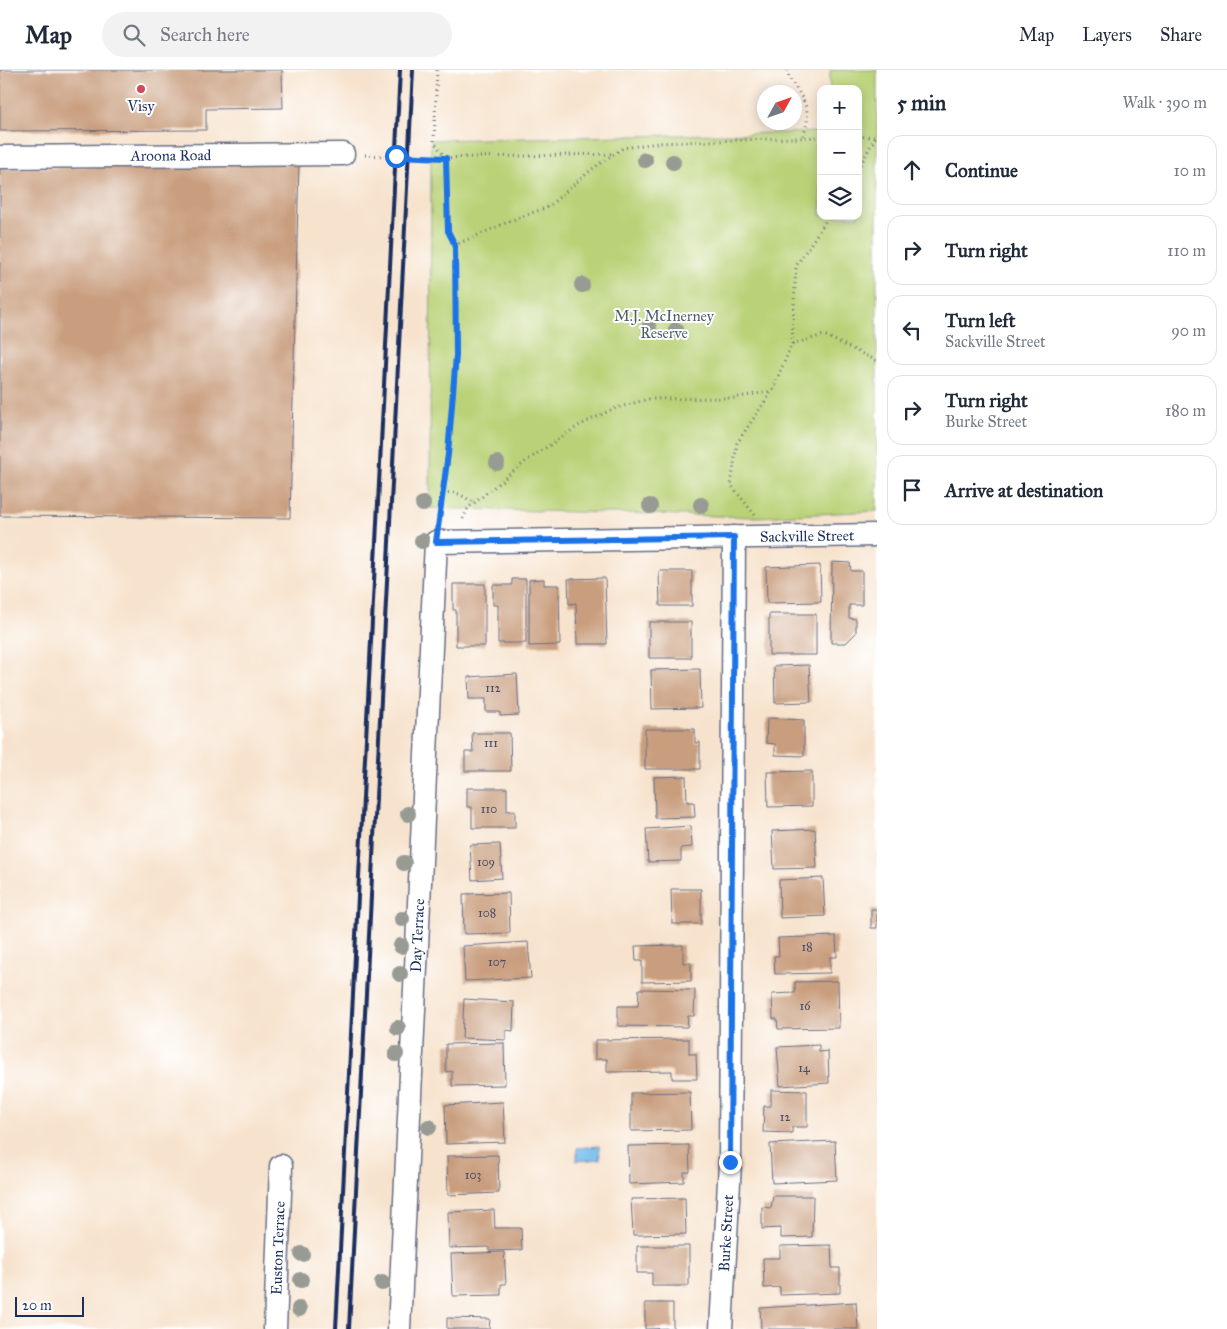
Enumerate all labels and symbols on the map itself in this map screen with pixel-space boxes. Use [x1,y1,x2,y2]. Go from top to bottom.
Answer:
marker: Visy [135,83,147,95]
north arrow [757,85,802,130]
place label: Visy [126,97,155,115]
route start [385,145,408,168]
street label: Aroona Road [130,146,212,165]
park label: M.J. McInerney Reserve [614,307,715,342]
street label: Sackville Street [760,526,855,546]
house number: 112 [485,681,501,695]
house number: 111 [484,736,498,750]
house number: 110 [481,802,497,816]
house number: 109 [477,855,495,869]
street label: Day Terrace [407,898,428,973]
house number: 108 [478,906,496,920]
house number: 18 [801,940,813,954]
house number: 107 [488,955,506,969]
house number: 16 [800,999,811,1013]
house number: 14 [798,1061,810,1075]
house number: 12 [780,1110,790,1124]
route end [719,1151,742,1174]
house number: 103 [465,1168,481,1182]
street label: Burke Street [715,1193,737,1272]
street label: Euston Terrace [267,1201,289,1295]
scale bar [15,1294,84,1317]

